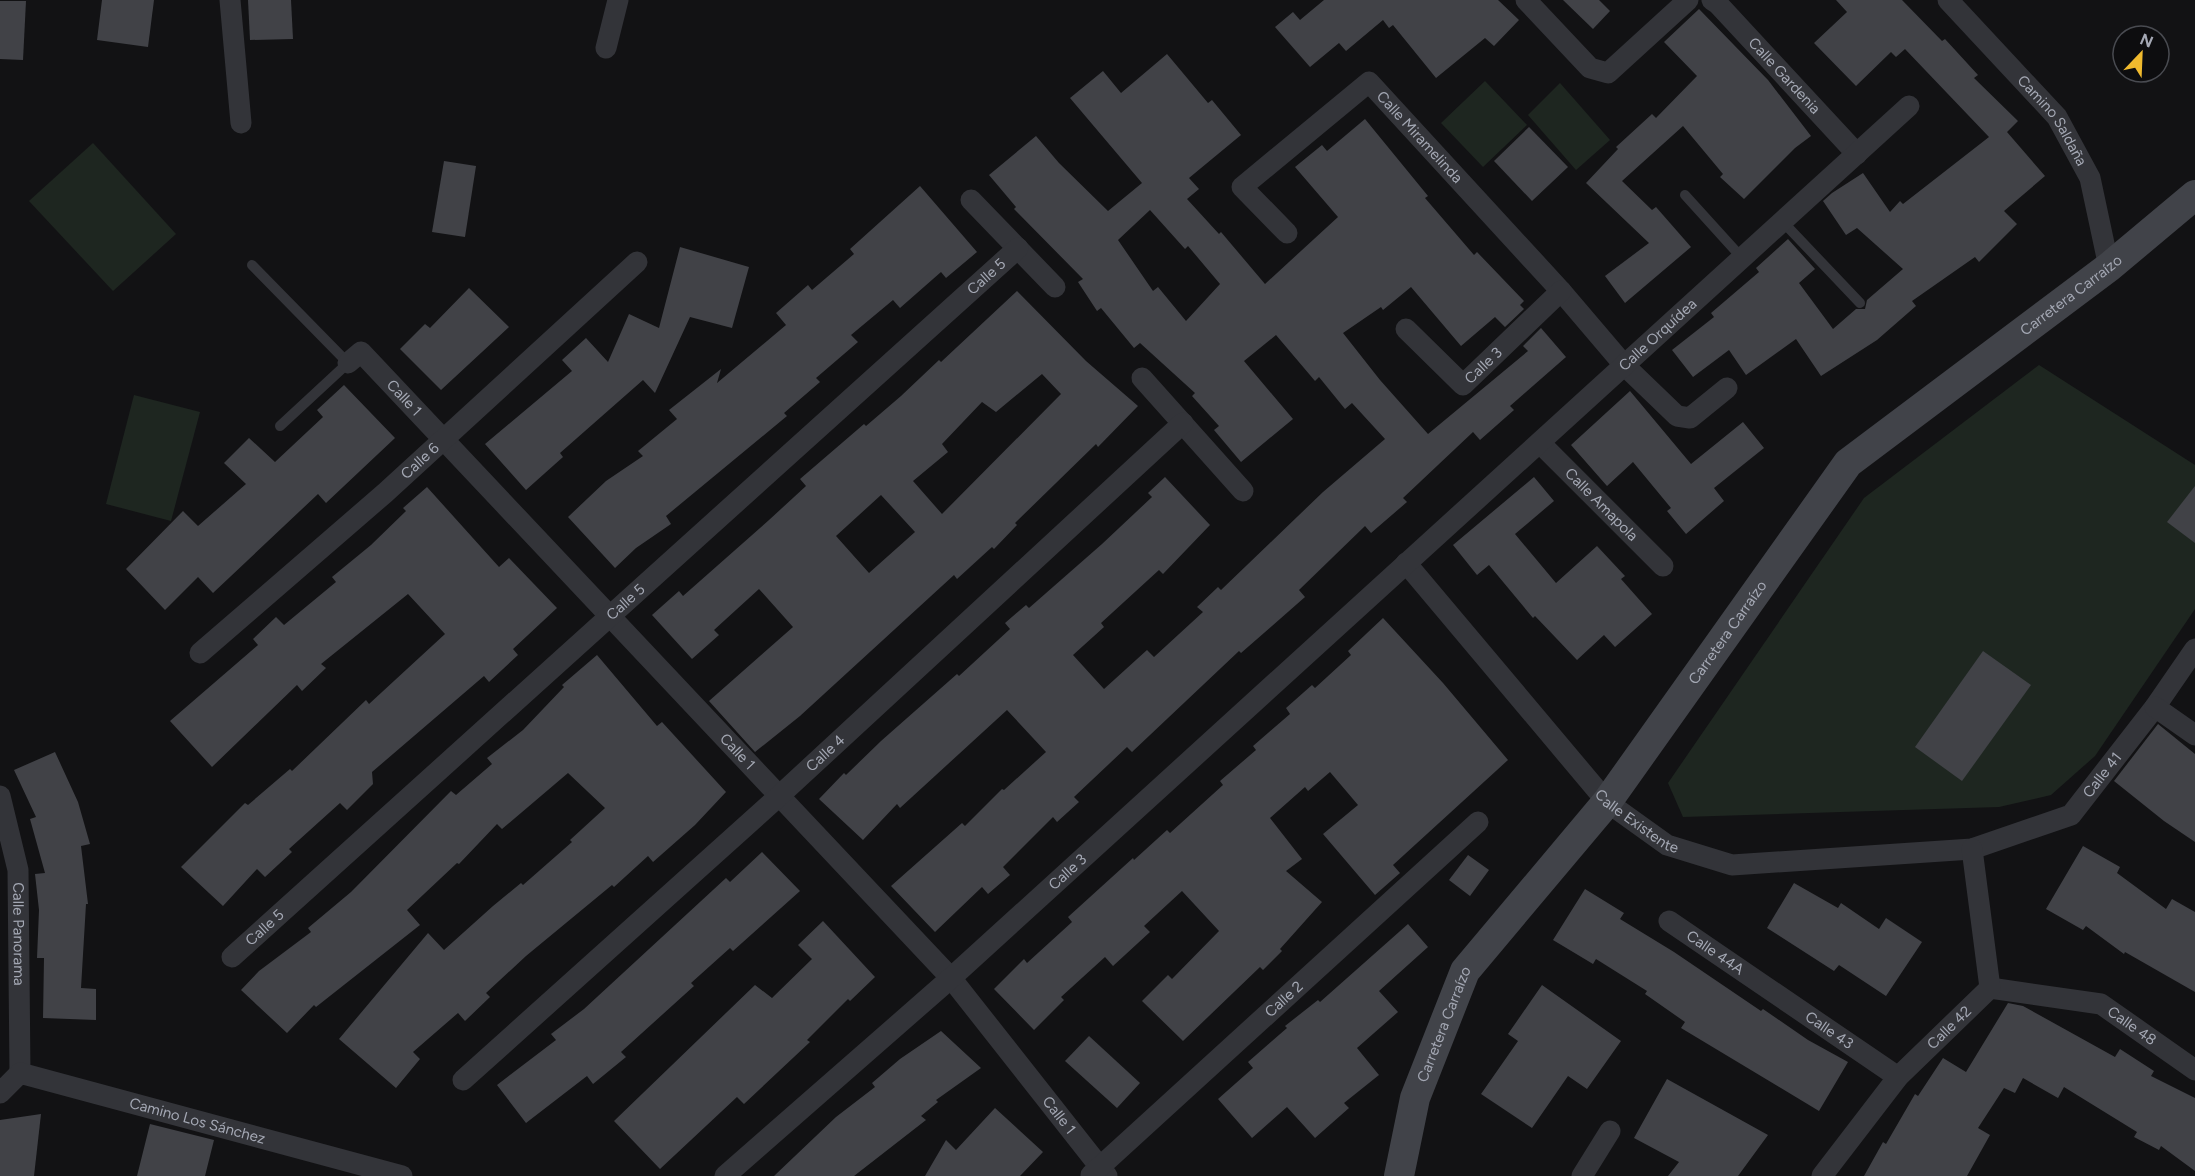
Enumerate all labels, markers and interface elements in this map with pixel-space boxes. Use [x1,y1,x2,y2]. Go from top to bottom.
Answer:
north arrow [2111,24,2171,84]
text: N [2137,29,2156,52]
street label: Calle Gardenia [1745,34,1824,118]
street label: Camino Saldaña [2014,71,2091,169]
street label: Calle Miramelinda [1373,87,1466,187]
street label: Carretera Carraízo [2017,251,2126,339]
street label: Calle 5 [963,255,1009,298]
street label: Calle Orquídea [1615,295,1700,375]
street label: Calle 3 [1461,343,1506,388]
street label: Calle 1 [383,376,426,420]
street label: Calle 6 [397,439,443,483]
street label: Calle Amapola [1561,464,1642,545]
street label: Carretera Carraízo [1685,577,1771,688]
street label: Calle 5 [603,580,649,624]
street label: Calle 1 [716,730,759,773]
street label: Calle 4 [802,731,849,776]
street label: Calle 41 [2079,749,2125,801]
street label: Calle Existente [1591,785,1681,857]
street label: Calle 3 [1045,850,1090,894]
street label: Calle Panorama [9,882,28,986]
street label: Calle 5 [242,906,288,950]
street label: Calle 44A [1683,927,1748,979]
street label: Carretera Carraízo [1413,962,1475,1085]
street label: Calle 2 [1261,977,1307,1021]
street label: Calle 42 [1923,1002,1975,1053]
street label: Calle 48 [2104,1002,2160,1049]
street label: Calle 43 [1802,1007,1857,1053]
street label: Calle 1 [1039,1093,1080,1138]
street label: Camino Los Sánchez [127,1094,267,1148]

